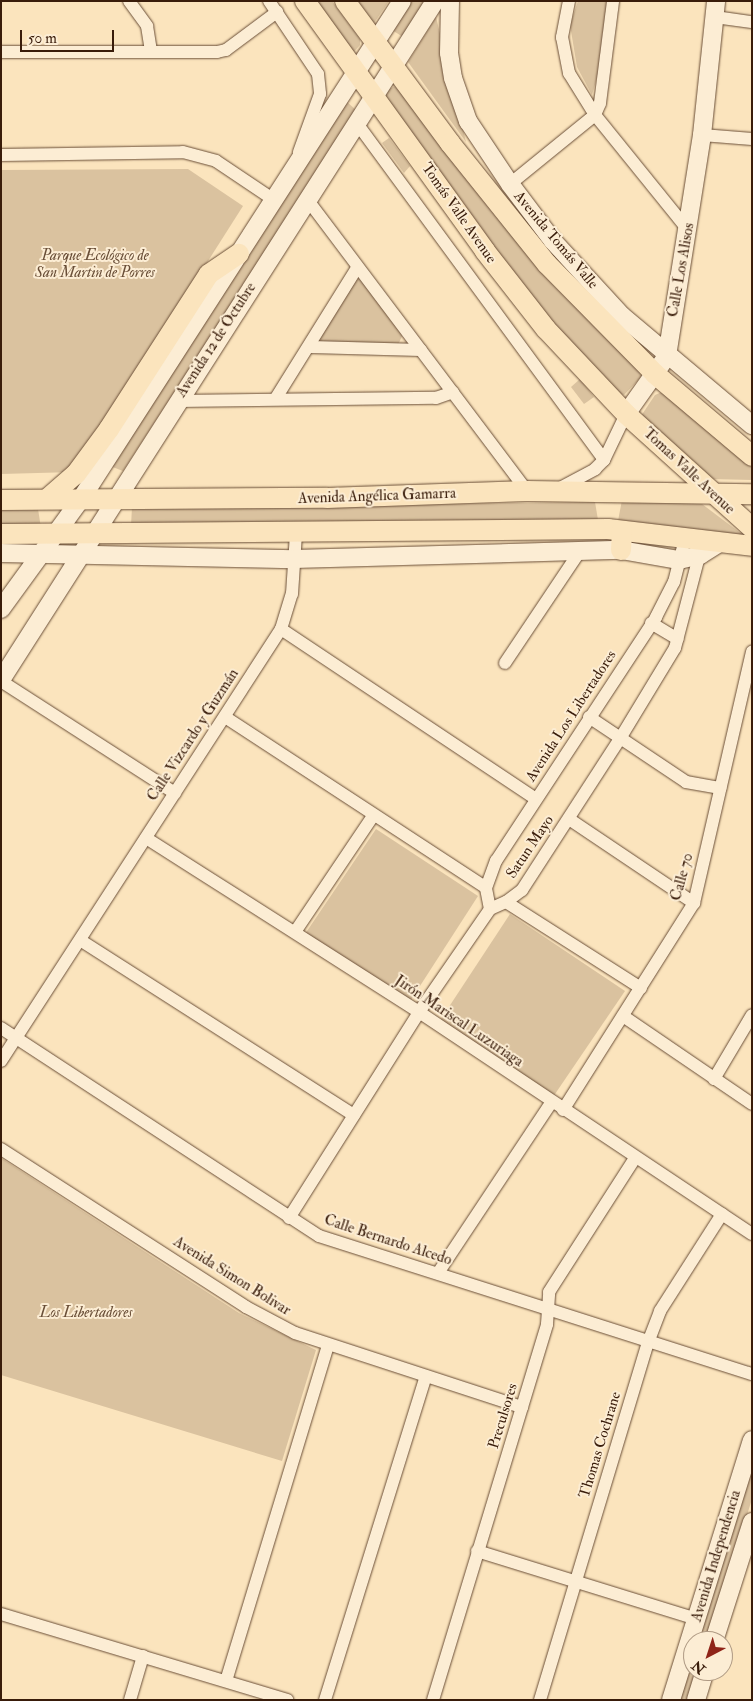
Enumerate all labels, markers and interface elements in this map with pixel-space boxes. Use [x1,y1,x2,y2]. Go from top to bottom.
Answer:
scale bar [22,20,116,52]
text: 50 m [28,29,57,48]
street label: Tomás Valle Avenue [418,159,500,267]
street label: Avenida Tomás Valle [510,187,602,293]
street label: Calle Los Alisos [664,221,698,319]
park label: Parque Ecológico de San Martin de Porres [35,246,155,281]
street label: Avenida 12 de Octubre [172,279,260,401]
street label: Tomas Valle Avenue [640,424,738,518]
street label: Avenida Angélica Gamarra [298,484,456,508]
street label: Avenida Los Libertadores [522,647,620,785]
street label: Calle Vizcardo y Guzmán [143,665,243,805]
street label: Satun Mayo [502,812,558,882]
street label: Calle 70 [667,851,697,903]
street label: Jirón Mariscal Luzuriaga [391,971,527,1071]
street label: Calle Bernardo Alcedo [322,1211,454,1269]
street label: Avenida Simon Bolivar [170,1233,294,1319]
park label: Los Libertadores [40,1304,132,1322]
street label: Preculsores [485,1381,521,1451]
street label: Thomas Cochrane [575,1390,625,1500]
street label: Avenida Independencia [687,1488,745,1624]
north arrow [683,1631,733,1681]
text: N [688,1657,709,1678]

